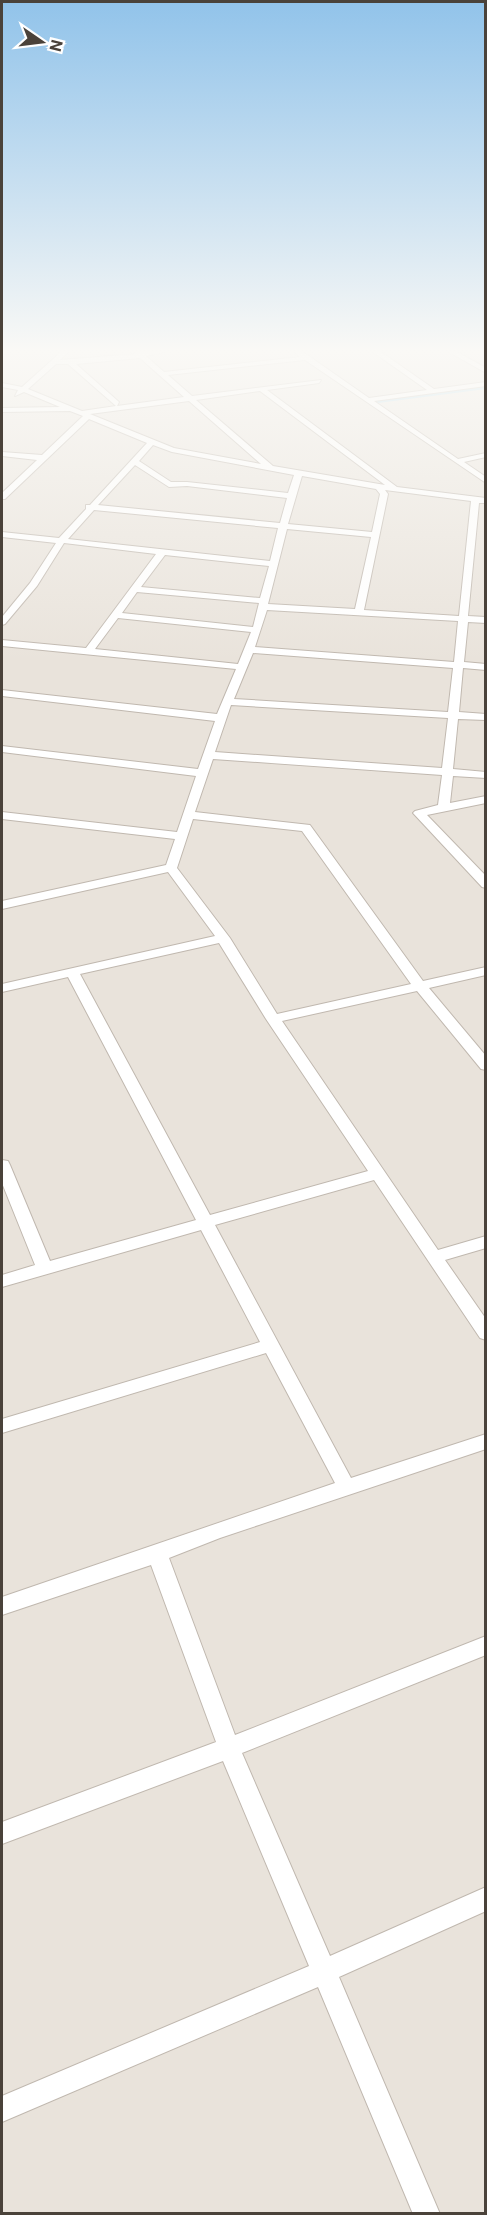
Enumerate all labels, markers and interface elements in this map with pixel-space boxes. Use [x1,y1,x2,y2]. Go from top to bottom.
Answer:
north arrow [12,12,72,72]
text: N [45,38,67,53]

